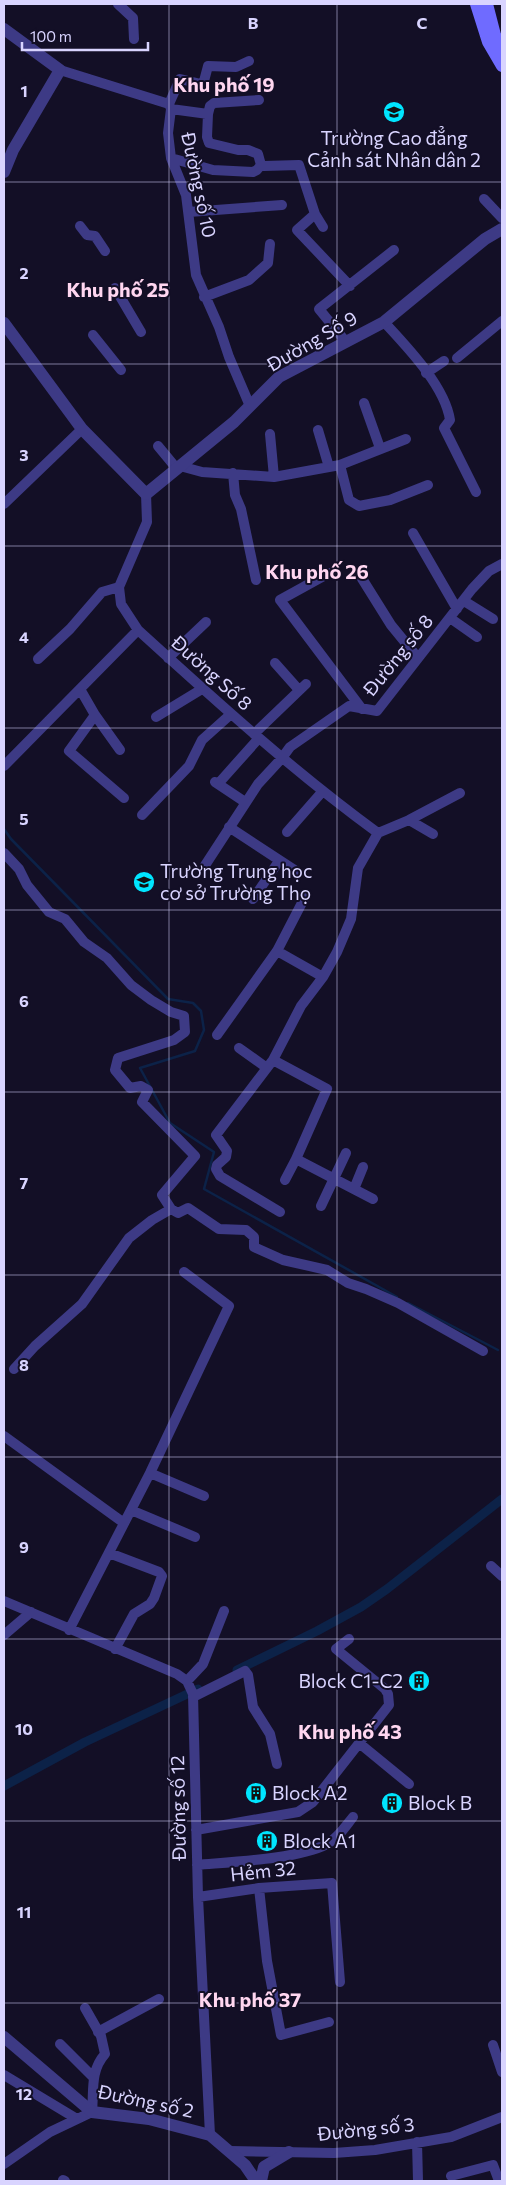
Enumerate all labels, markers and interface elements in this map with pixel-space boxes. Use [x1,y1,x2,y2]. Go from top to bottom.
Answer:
text: B [248,13,259,32]
text: C [417,13,428,32]
scale bar [22,20,149,52]
text: 100 m [30,27,72,45]
district label: Khu phố 19 [173,72,275,96]
text: 1 [20,81,28,100]
school or university icon: Trường Cao đẳng Cảnh sát Nhân dân 2 [382,100,406,124]
place label: Trường Cao đẳng Cảnh sát Nhân dân 2 [307,126,481,171]
street label: Đường số 10 [177,129,222,240]
text: 2 [19,263,29,282]
district label: Khu phố 25 [67,277,170,301]
street label: Đường Số 9 [262,305,361,376]
text: 3 [19,445,29,464]
district label: Khu phố 26 [265,559,369,583]
street label: Đường số 8 [357,609,437,701]
text: 4 [19,627,29,646]
street label: Đường Số 8 [167,630,257,715]
text: 5 [19,809,29,828]
place label: Trường Trung học cơ sở Trường Thọ [160,859,312,904]
school or university icon: Trường Trung học cơ sở Trường Thọ [132,870,156,894]
text: 6 [19,991,29,1010]
text: 7 [20,1173,29,1192]
text: 8 [19,1355,29,1374]
text: 9 [19,1537,29,1556]
place label: Block C1-C2 [299,1669,403,1692]
building icon: Block C1-C2 [407,1669,431,1693]
text: 10 [15,1719,33,1738]
district label: Khu phố 43 [298,1719,402,1743]
street label: Đường số 12 [165,1755,190,1862]
building icon: Block A2 [244,1781,268,1805]
place label: Block A2 [272,1781,347,1804]
building icon: Block B [380,1791,404,1815]
place label: Block B [408,1791,472,1814]
building icon: Block A1 [255,1829,279,1853]
place label: Block A1 [283,1829,356,1852]
street label: Hẻm 32 [229,1856,297,1885]
text: 11 [17,1902,31,1921]
district label: Khu phố 37 [199,1987,301,2011]
street label: Đường số 2 [95,2079,196,2122]
text: 12 [16,2084,32,2103]
street label: Đường số 3 [315,2112,416,2145]

